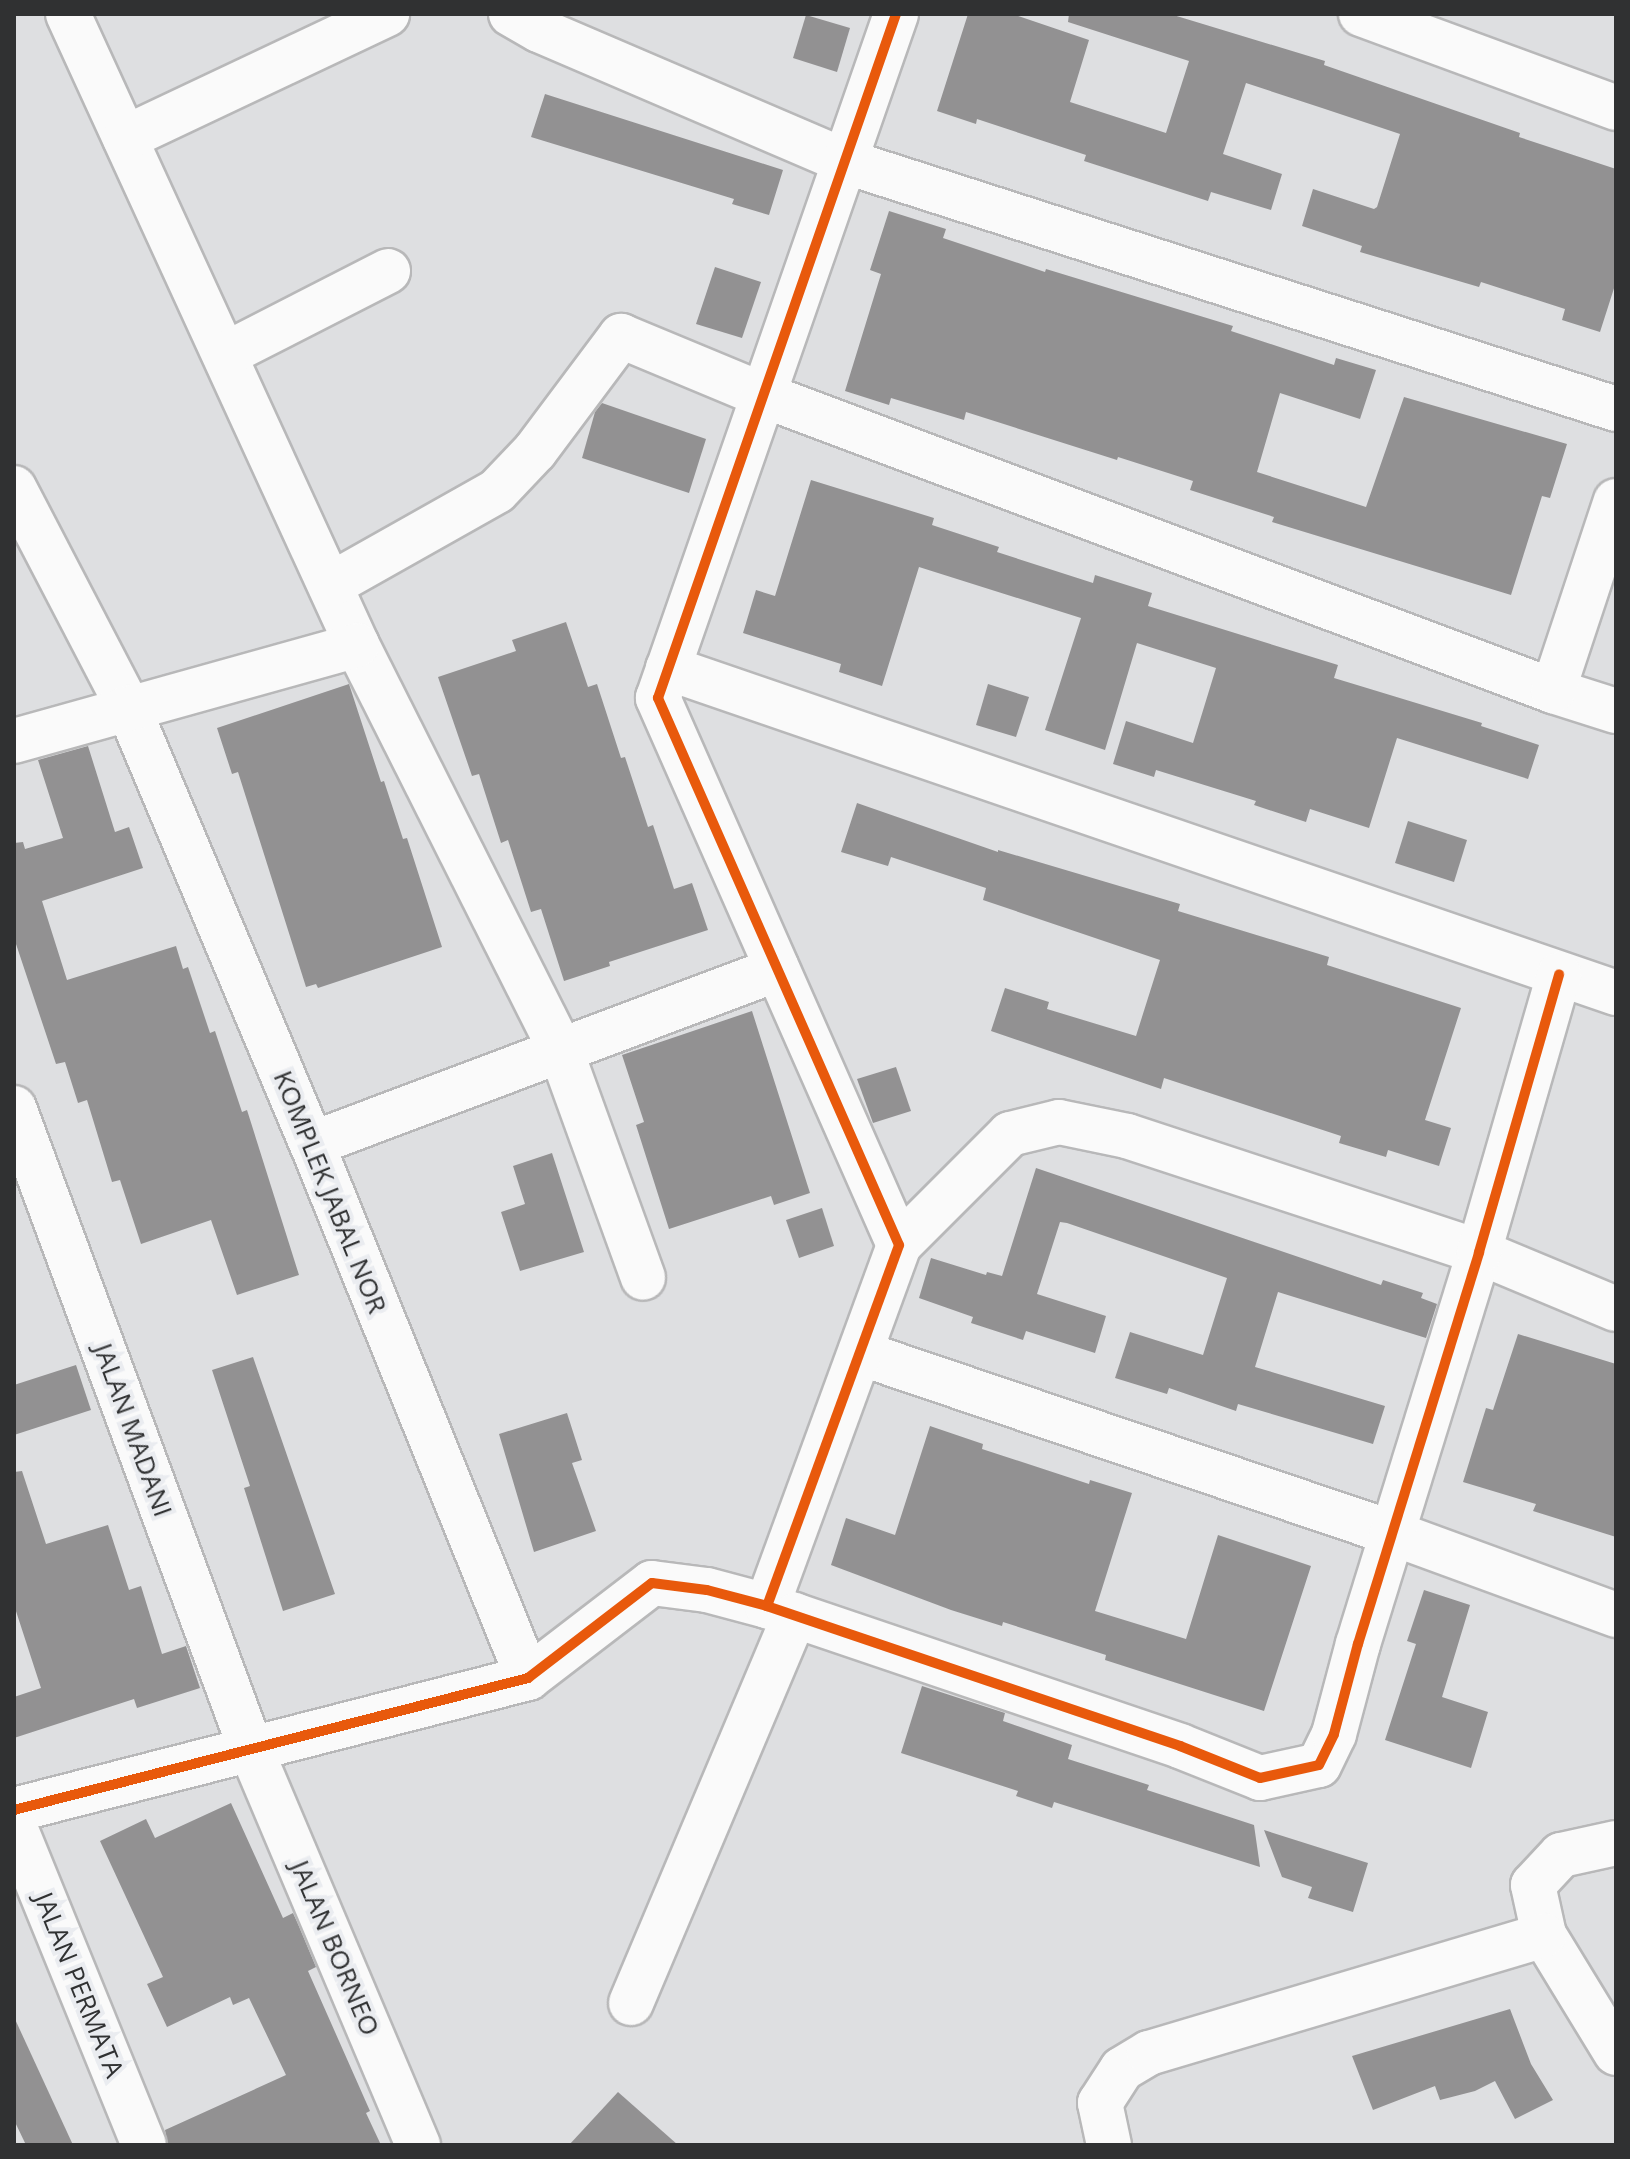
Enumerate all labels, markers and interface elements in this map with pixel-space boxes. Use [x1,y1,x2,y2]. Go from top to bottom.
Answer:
street label: KOMPLEK JABAL NOR [267,1066,393,1318]
street label: JALAN MADANI [87,1339,179,1521]
street label: JALAN BORNEO [284,1856,386,2040]
street label: JALAN PERMATA [28,1888,130,2082]

